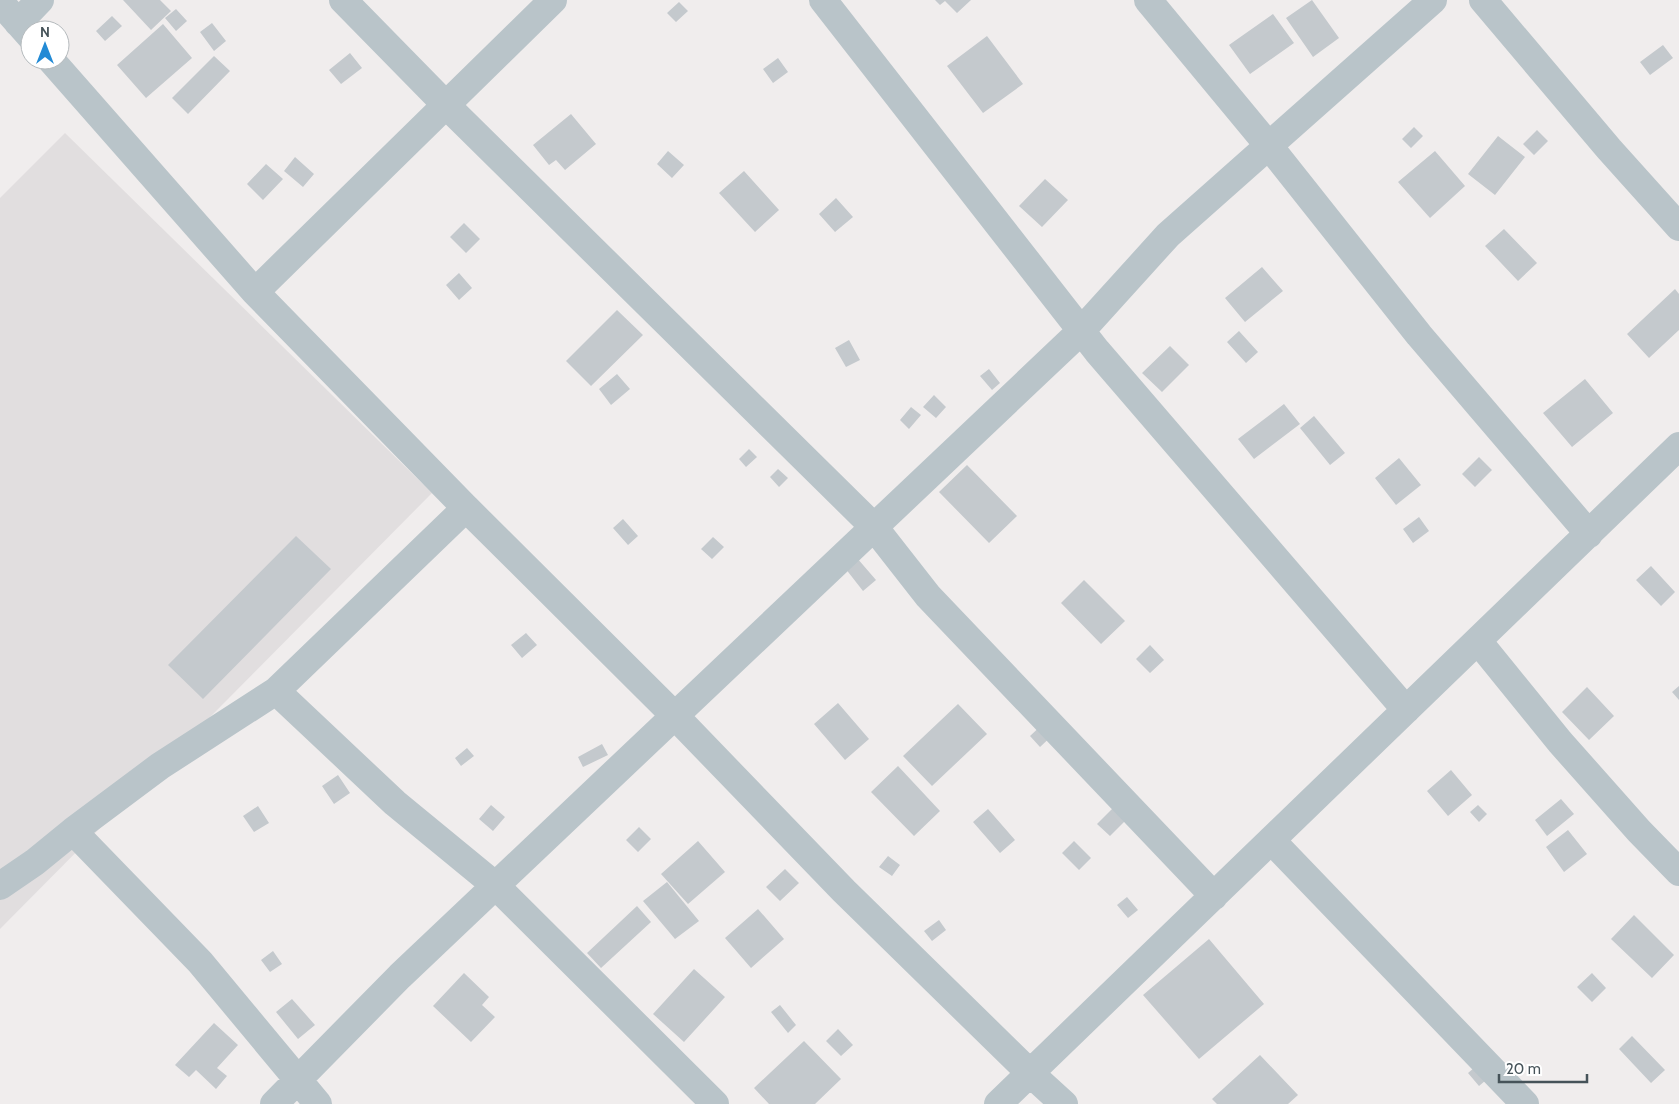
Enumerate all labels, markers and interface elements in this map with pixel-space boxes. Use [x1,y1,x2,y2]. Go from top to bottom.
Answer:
north arrow [20,20,70,70]
text: N [40,23,50,41]
scale bar [1499,1052,1586,1084]
text: 20 m [1506,1060,1541,1078]

